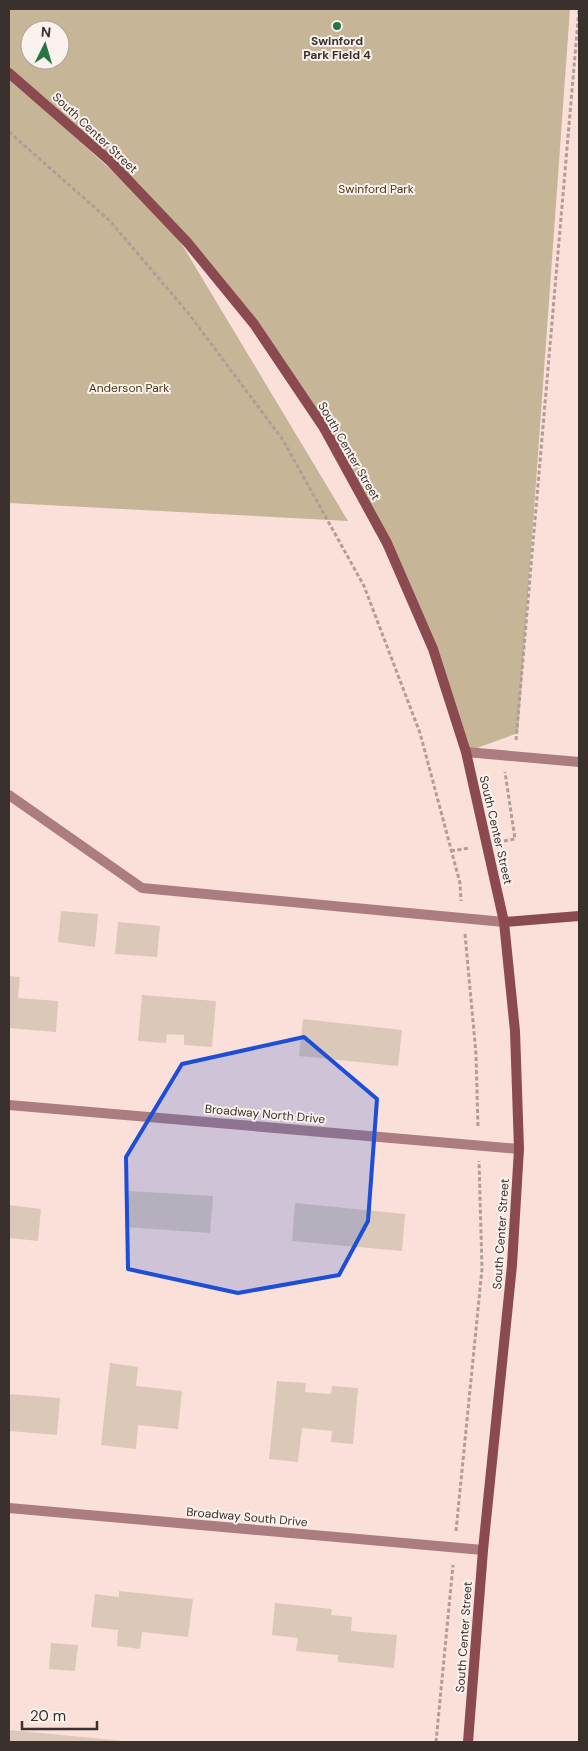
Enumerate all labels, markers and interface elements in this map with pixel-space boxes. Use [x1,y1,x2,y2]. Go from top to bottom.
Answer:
north arrow [20,20,70,70]
marker: Swinford Park Field 4 [331,20,343,32]
text: N [40,23,52,41]
place label: Swinford Park Field 4 [303,33,371,63]
street label: South Center Street [49,89,141,177]
park label: Swinford Park [338,181,414,197]
park label: Anderson Park [89,380,169,396]
street label: South Center Street [314,399,384,503]
street label: South Center Street [476,774,516,886]
street label: Broadway North Drive [204,1101,326,1127]
street label: South Center Street [489,1178,513,1290]
street label: Broadway South Drive [186,1504,309,1530]
street label: South Center Street [452,1581,476,1693]
scale bar [22,1698,98,1730]
text: 20 m [30,1706,66,1726]

